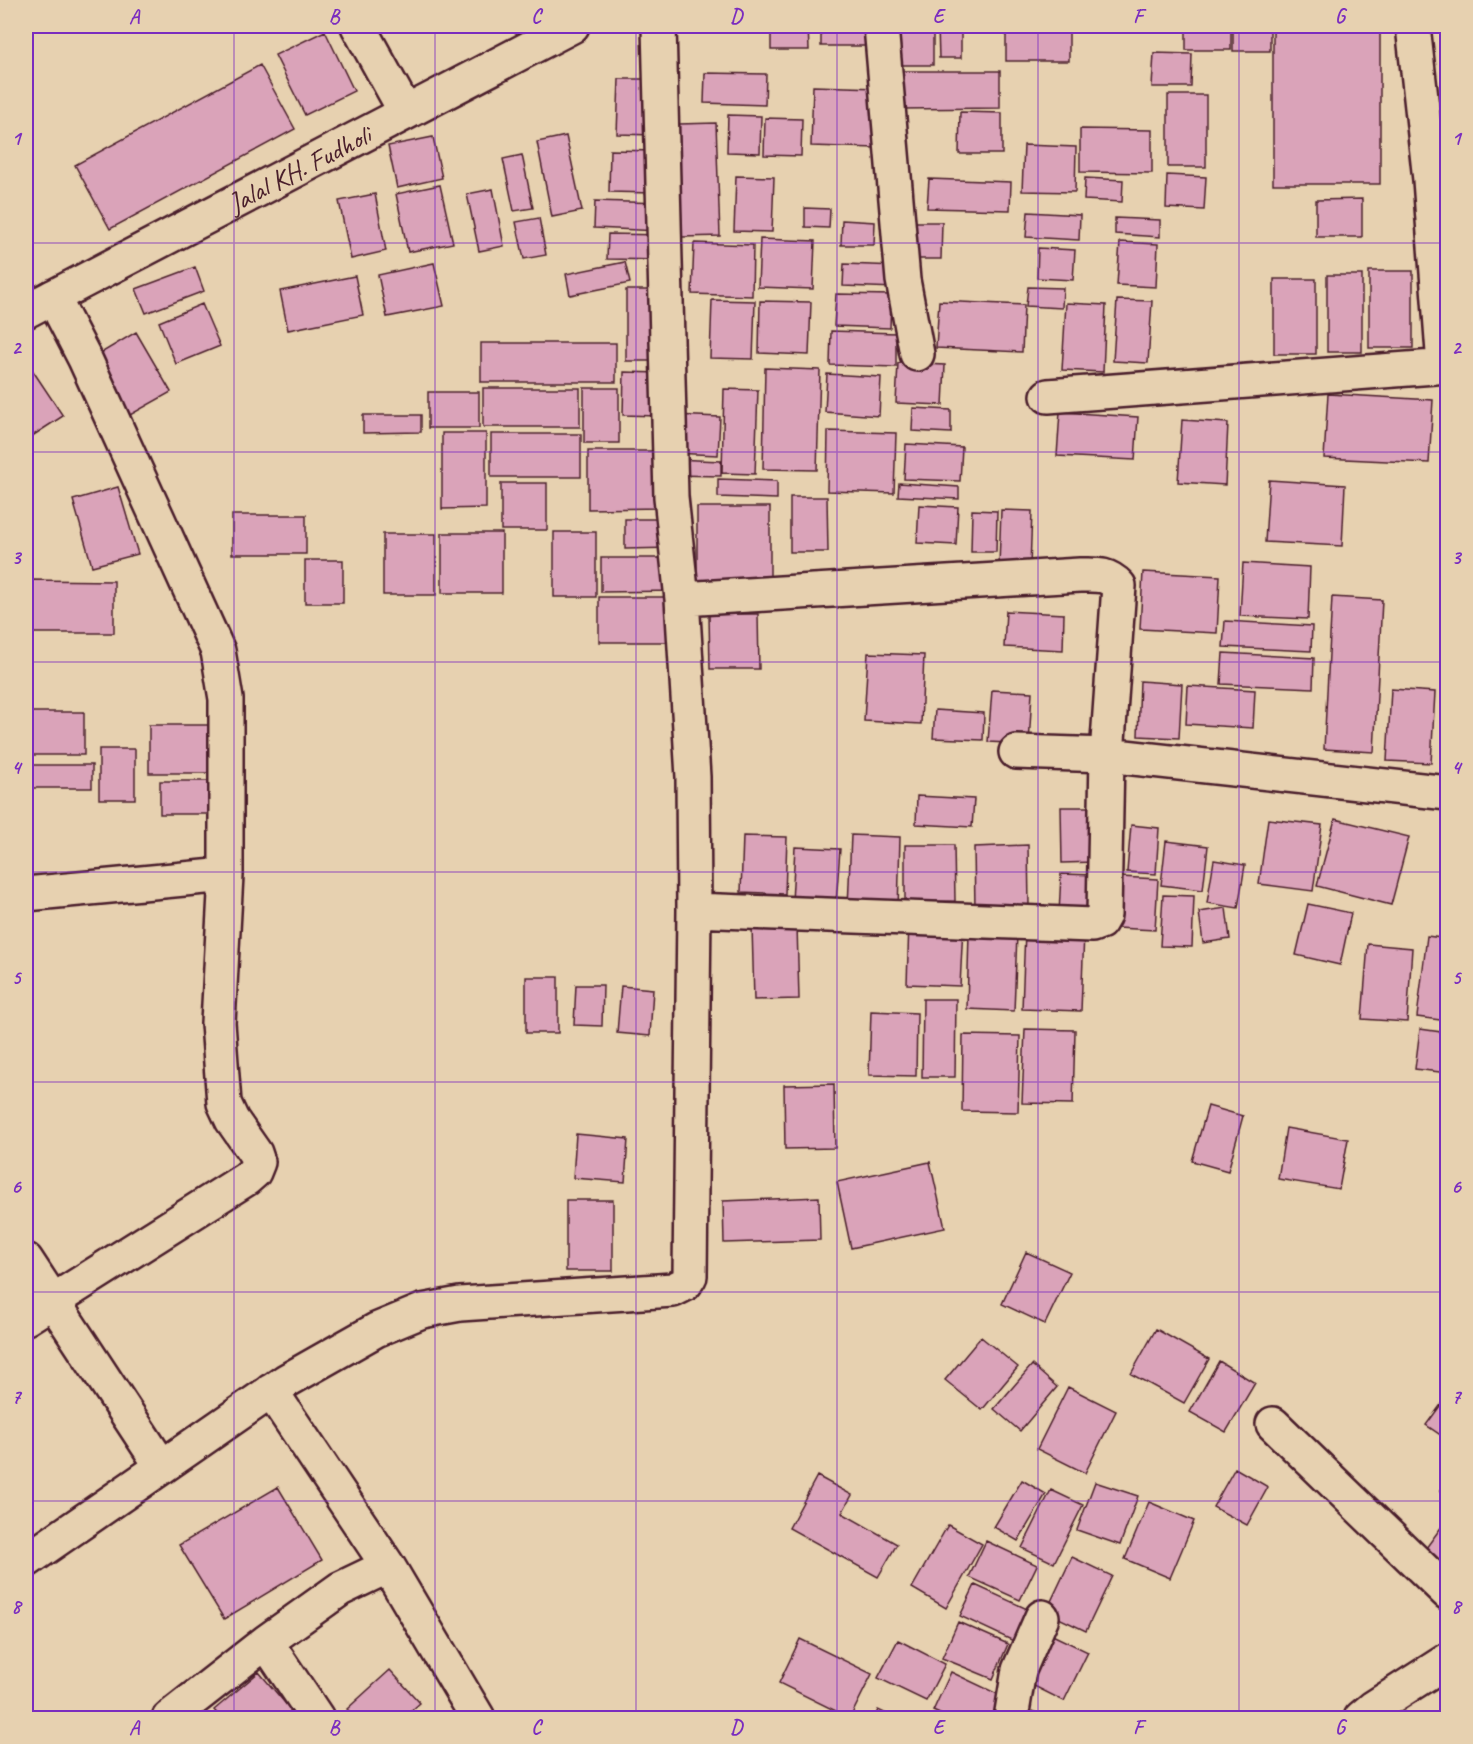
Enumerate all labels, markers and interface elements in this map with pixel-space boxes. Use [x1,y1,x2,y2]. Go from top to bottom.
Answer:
text: A [129,4,141,29]
text: B [329,4,341,29]
text: C [531,4,543,29]
text: D [730,4,744,29]
text: E [933,4,947,29]
text: F [1133,4,1147,29]
text: G [1335,4,1348,29]
street label: Jalal KH. Fudholi [220,115,380,221]
text: 1 [12,126,23,151]
text: 1 [1452,126,1463,151]
text: 2 [12,335,23,360]
text: 2 [1452,335,1463,360]
text: 3 [12,545,23,570]
text: 3 [1452,545,1463,570]
text: 4 [12,755,24,780]
text: 4 [1452,755,1464,780]
text: 5 [12,965,23,990]
text: 5 [1452,965,1463,990]
text: 6 [11,1174,22,1199]
text: 6 [1451,1174,1462,1199]
text: 7 [12,1384,23,1409]
text: 7 [1452,1384,1463,1409]
text: 8 [12,1594,24,1619]
text: 8 [1452,1594,1464,1619]
text: A [129,1715,141,1740]
text: B [329,1715,341,1740]
text: C [531,1715,543,1740]
text: D [730,1715,744,1740]
text: E [933,1715,947,1740]
text: F [1133,1715,1147,1740]
text: G [1335,1715,1348,1740]

